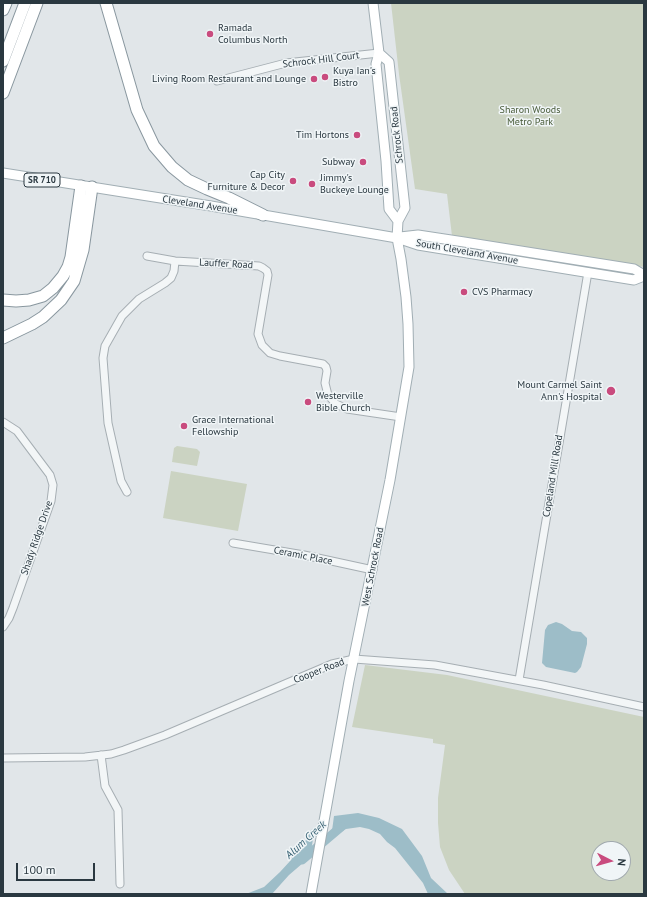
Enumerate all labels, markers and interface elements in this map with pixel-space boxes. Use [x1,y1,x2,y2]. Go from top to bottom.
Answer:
place label: Ramada Columbus North [218,22,287,46]
marker: Ramada Columbus North [205,29,215,39]
street label: Schrock Hill Court [282,49,360,71]
place label: Kuya Ian's Bistro [333,65,376,88]
marker: Kuya Ian's Bistro [320,72,330,82]
place label: Living Room Restaurant and Lounge [152,73,306,85]
marker: Living Room Restaurant and Lounge [309,74,319,84]
park label: Sharon Woods Metro Park [500,104,560,128]
street label: Schrock Road [388,106,406,164]
place label: Tim Hortons [296,129,349,141]
marker: Tim Hortons [352,130,362,140]
place label: Subway [322,156,355,168]
marker: Subway [358,157,368,167]
place label: Cap City Furniture & Decor [208,169,285,192]
place label: Jimmy's Buckeye Lounge [320,172,389,196]
road number: SR 710 [24,173,60,187]
marker: Cap City Furniture & Decor [288,176,298,186]
marker: Jimmy's Buckeye Lounge [307,179,317,189]
street label: Cleveland Avenue [162,193,238,217]
street label: South Cleveland Avenue [415,237,519,267]
street label: Lauffer Road [199,257,253,271]
place label: CVS Pharmacy [472,286,533,298]
marker: CVS Pharmacy [459,287,469,297]
place label: Mount Carmel Saint Ann's Hospital [517,379,602,402]
marker: Mount Carmel Saint Ann's Hospital [605,385,617,397]
place label: Westerville Bible Church [316,390,371,414]
marker: Westerville Bible Church [303,397,313,407]
place label: Grace International Fellowship [192,414,274,438]
marker: Grace International Fellowship [179,421,189,431]
street label: Copeland Mill Road [541,434,565,518]
street label: Shady Ridge Drive [19,499,55,577]
street label: West Schrock Road [359,526,387,608]
street label: Ceramic Place [273,544,333,568]
street label: Cooper Road [292,656,346,686]
water label: Alum Creek [283,818,329,862]
north arrow [591,841,631,881]
scale bar [18,855,97,881]
text: N [615,858,629,866]
text: 100 m [23,862,56,877]

